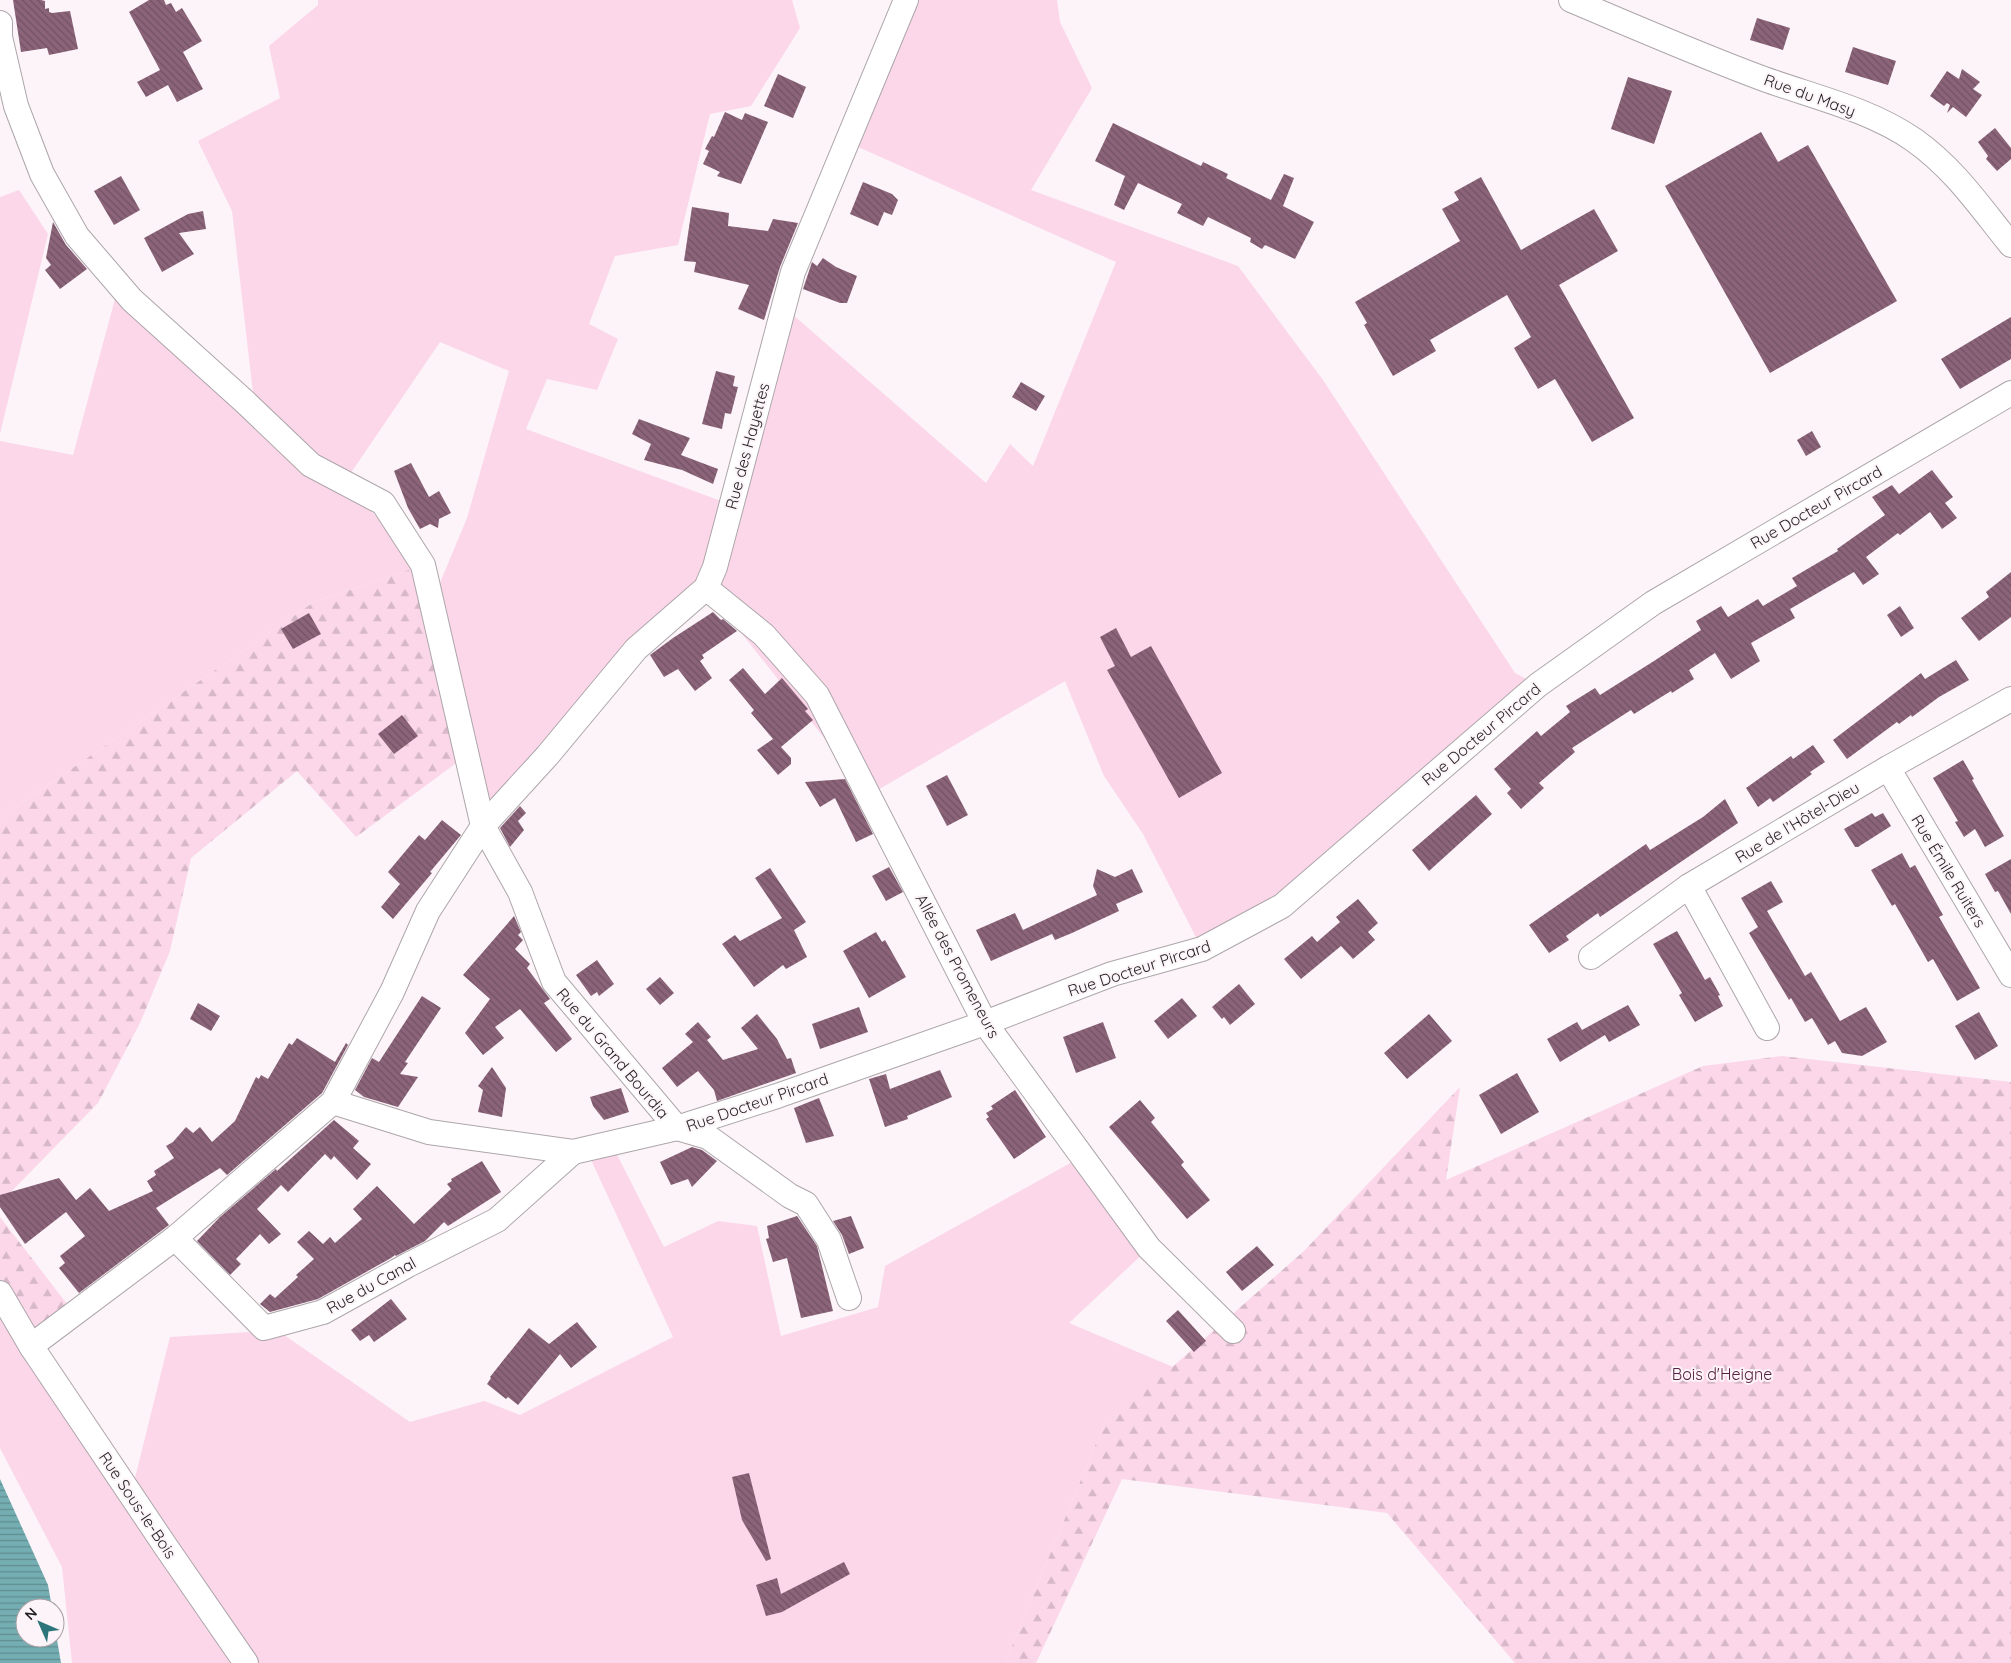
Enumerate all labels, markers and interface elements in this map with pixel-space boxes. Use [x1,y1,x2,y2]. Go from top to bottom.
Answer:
street label: Rue du Masy [1761,69,1859,121]
street label: Rue des Hayettes [720,380,774,512]
street label: Rue Docteur Pircard [1747,461,1885,553]
street label: Rue Docteur Pircard [1418,678,1544,790]
street label: Rue de l’Hôtel-Dieu [1731,777,1863,867]
street label: Rue Émile Ruiters [1907,811,1991,931]
street label: Allée des Promeneurs [912,891,1004,1041]
street label: Rue Docteur Pircard [1065,935,1213,1001]
street label: Rue du Grand Bourdia [553,984,673,1122]
street label: Rue Docteur Pircard [683,1068,831,1136]
street label: Rue du Canal [323,1252,419,1318]
park label: Bois d'Heigne [1672,1364,1772,1384]
street label: Rue Sous-le-Bois [95,1448,181,1562]
north arrow [15,1598,65,1648]
text: N [21,1604,41,1624]

